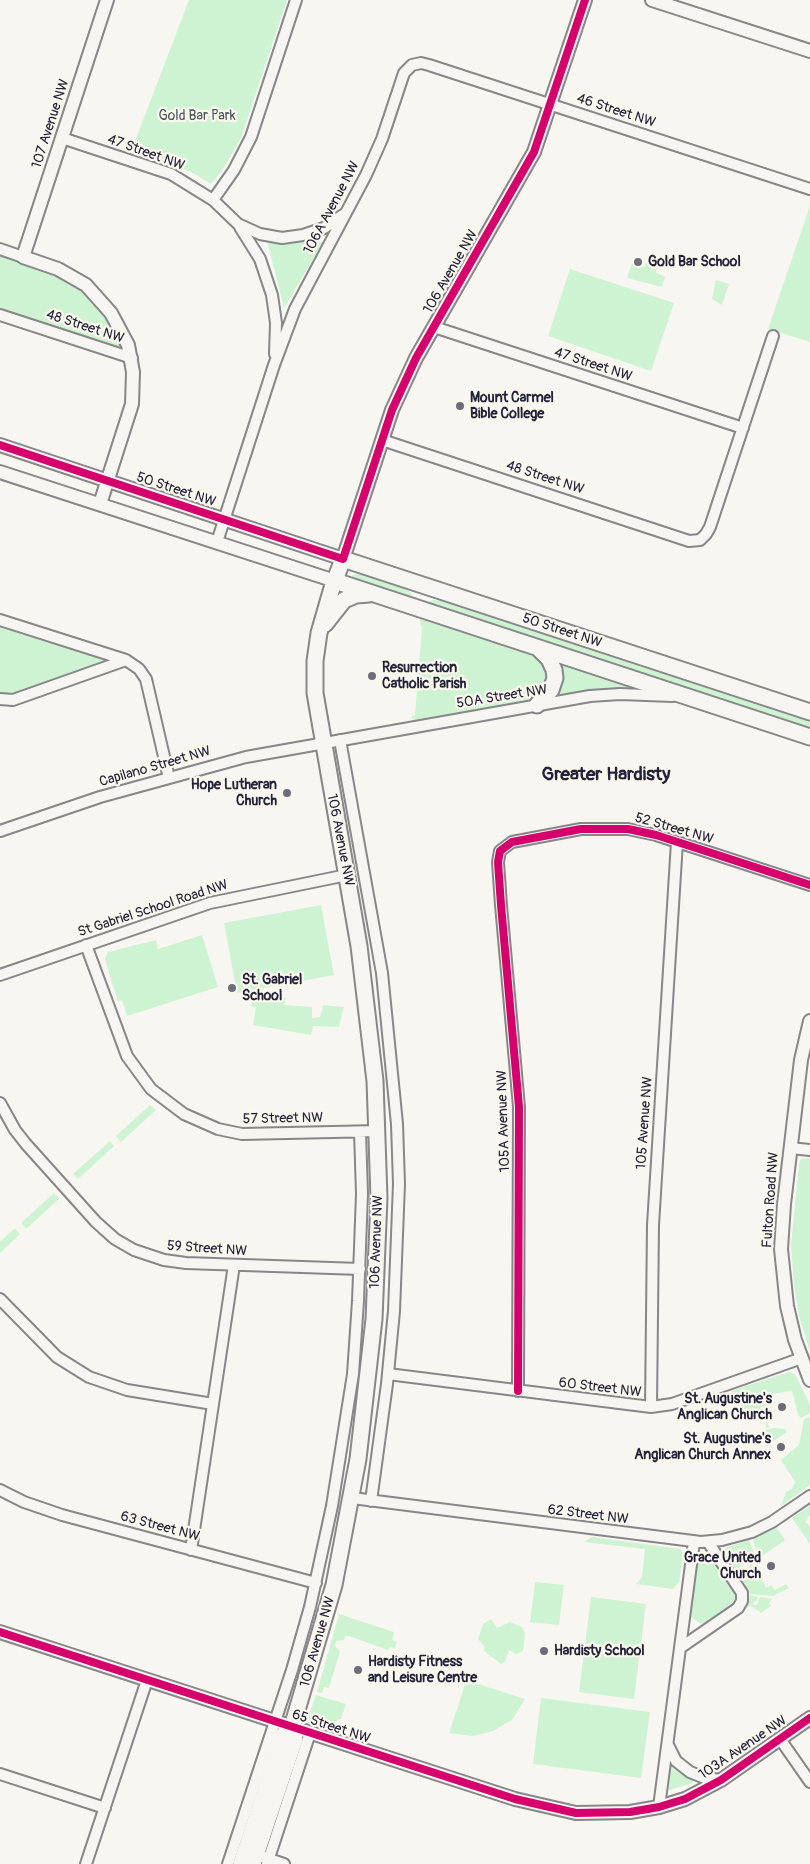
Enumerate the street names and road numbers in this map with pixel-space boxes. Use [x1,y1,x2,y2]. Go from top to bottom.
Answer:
street label: 107 Avenue NW [29,77,73,171]
street label: 46 Street NW [575,90,657,132]
street label: 47 Street NW [105,131,187,175]
street label: 106A Avenue NW [300,159,364,257]
street label: 106 Avenue NW [420,227,482,317]
street label: 48 Street NW [44,307,126,347]
street label: 47 Street NW [552,344,634,386]
street label: 48 Street NW [504,458,586,498]
street label: 50 Street NW [134,469,218,511]
street label: 50 Street NW [520,610,604,652]
street label: 50A Street NW [455,682,549,712]
street label: Capilano Street NW [97,743,213,791]
street label: 106 Avenue NW [323,792,357,888]
street label: 52 Street NW [633,810,715,848]
street label: St Gabriel School Road NW [76,877,230,941]
street label: 105A Avenue NW [494,1070,514,1172]
street label: 105 Avenue NW [633,1076,657,1170]
street label: 57 Street NW [243,1110,323,1128]
street label: Fulton Road NW [759,1151,783,1249]
street label: 106 Avenue NW [367,1195,387,1289]
street label: 59 Street NW [166,1238,248,1260]
street label: 60 Street NW [558,1375,642,1401]
street label: 62 Street NW [547,1502,629,1528]
street label: 63 Street NW [119,1508,201,1546]
street label: 106 Avenue NW [297,1595,339,1689]
street label: 65 Street NW [290,1706,372,1748]
street label: 103A Avenue NW [696,1712,790,1784]

